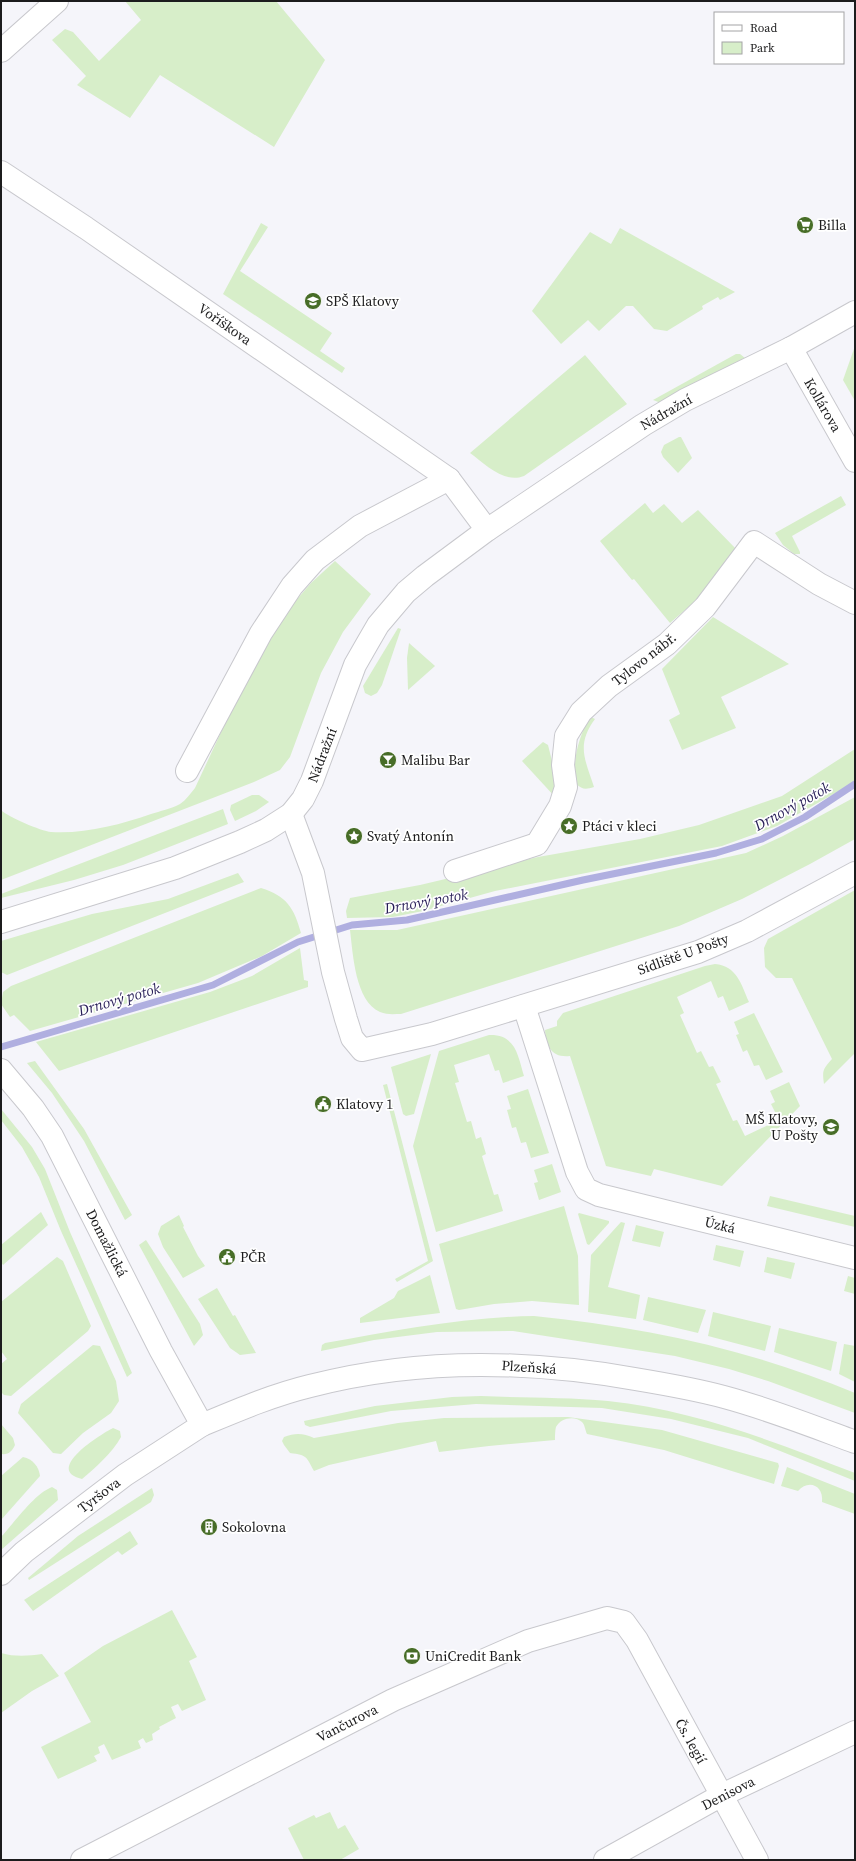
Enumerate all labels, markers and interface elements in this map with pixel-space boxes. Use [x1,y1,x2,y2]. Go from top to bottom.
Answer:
legend [714,12,844,64]
text: Road [750,20,777,36]
text: Park [750,40,775,56]
supermarket icon: Billa [795,215,815,235]
place label: Billa [818,215,847,235]
school or university icon: SPŠ Klatovy [303,291,323,311]
place label: SPŠ Klatovy [326,291,400,311]
street label: Voříškova [194,298,257,350]
street label: Kollárova [800,374,847,436]
street label: Nádražní [636,389,696,435]
street label: Tylovo nábř. [608,627,680,691]
street label: Nádražní [302,725,342,785]
bar icon: Malibu Bar [378,750,398,770]
place label: Malibu Bar [401,750,470,770]
water label: Drnový potok [749,776,835,836]
place icon: Ptáci v kleci [559,816,579,836]
place label: Ptáci v kleci [582,816,657,836]
place icon: Svatý Antonín [344,826,364,846]
place label: Svatý Antonín [367,826,454,846]
water label: Drnový potok [382,883,470,919]
street label: Sídliště U Pošty [635,928,732,980]
water label: Drnový potok [75,977,163,1021]
public building icon: Klatovy 1 [313,1094,333,1114]
place label: Klatovy 1 [336,1094,393,1114]
place label: MŠ Klatovy, U Pošty [745,1109,819,1145]
school or university icon: MŠ Klatovy, U Pošty [821,1117,841,1137]
street label: Domažlická [81,1206,133,1281]
street label: Úzká [703,1212,738,1239]
public building icon: PČR [217,1247,237,1267]
place label: PČR [240,1247,266,1267]
street label: Plzeňská [501,1355,558,1379]
street label: Tyršova [74,1472,125,1518]
building icon: Sokolovna [199,1517,219,1537]
place label: Sokolovna [222,1517,287,1537]
bank icon: UniCredit Bank [402,1646,422,1666]
place label: UniCredit Bank [425,1646,521,1666]
street label: Vančurova [313,1699,382,1747]
street label: Čs. legií [670,1715,712,1767]
street label: Denisova [698,1771,759,1815]

